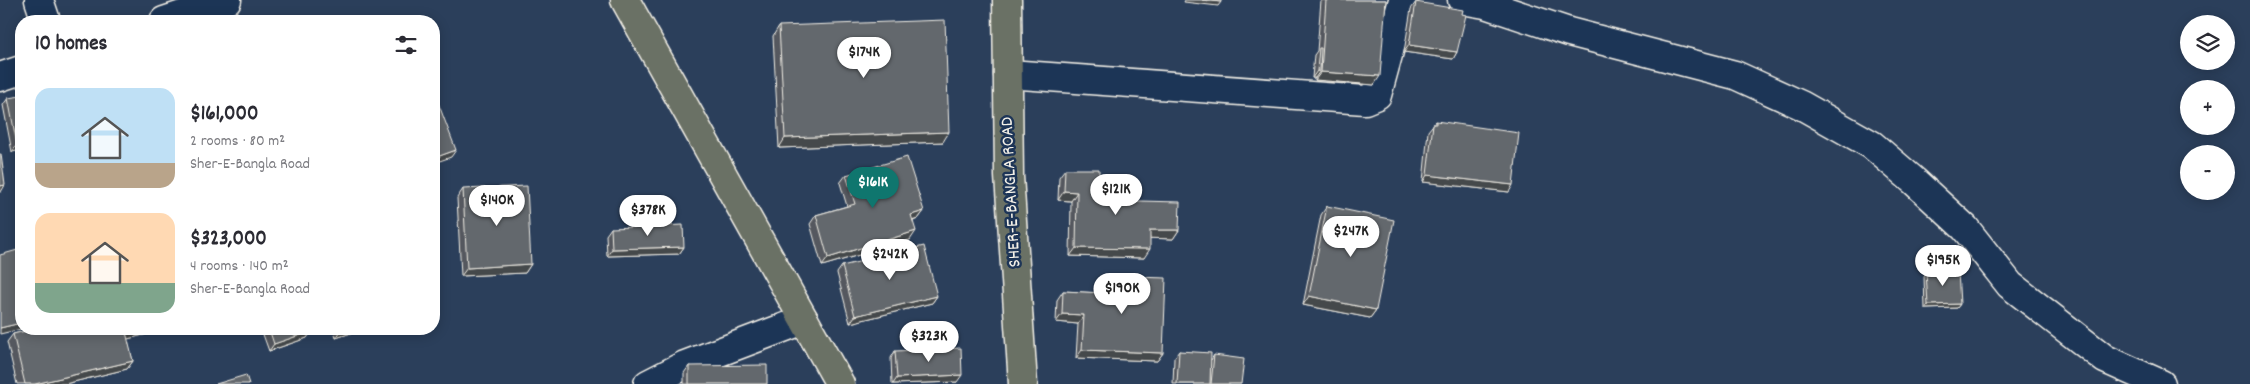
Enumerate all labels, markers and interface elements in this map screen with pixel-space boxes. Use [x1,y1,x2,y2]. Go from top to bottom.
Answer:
map controls [2180,15,2235,200]
button: layers [2180,15,2235,70]
text: 10 homes [35,30,107,60]
icon: filters [392,31,420,59]
pin: $174K [829,36,899,79]
text: $174K [848,41,880,64]
button: + [2180,80,2235,135]
text: $161,000 [190,100,258,130]
icon: home [75,108,135,168]
street label: SHER-E-BANGLA ROAD [996,116,1028,268]
text: 2 rooms · 80 m² [190,130,285,153]
button: − [2180,145,2235,200]
text: Sher-E-Bangla Road [190,153,310,176]
pin: $161K [838,166,908,209]
text: $161K [858,171,888,194]
pin: $121K [1081,174,1151,216]
text: $121K [1101,178,1131,201]
pin: $140K [462,184,532,227]
text: $140K [480,189,514,212]
pin: $378K [613,194,683,237]
text: $378K [630,199,666,222]
pin: $247K [1316,216,1386,258]
text: $247K [1333,220,1369,243]
text: $323,000 [190,225,267,255]
icon: home [75,233,135,293]
pin: $242K [855,238,925,281]
text: $242K [872,243,908,266]
pin: $195K [1908,244,1978,287]
text: $195K [1926,249,1960,272]
text: 4 rooms · 140 m² [190,255,289,278]
pin: $190K [1087,272,1157,315]
text: $190K [1104,277,1140,300]
text: Sher-E-Bangla Road [190,278,310,301]
pin: $323K [894,320,964,363]
text: $323K [911,325,947,348]

